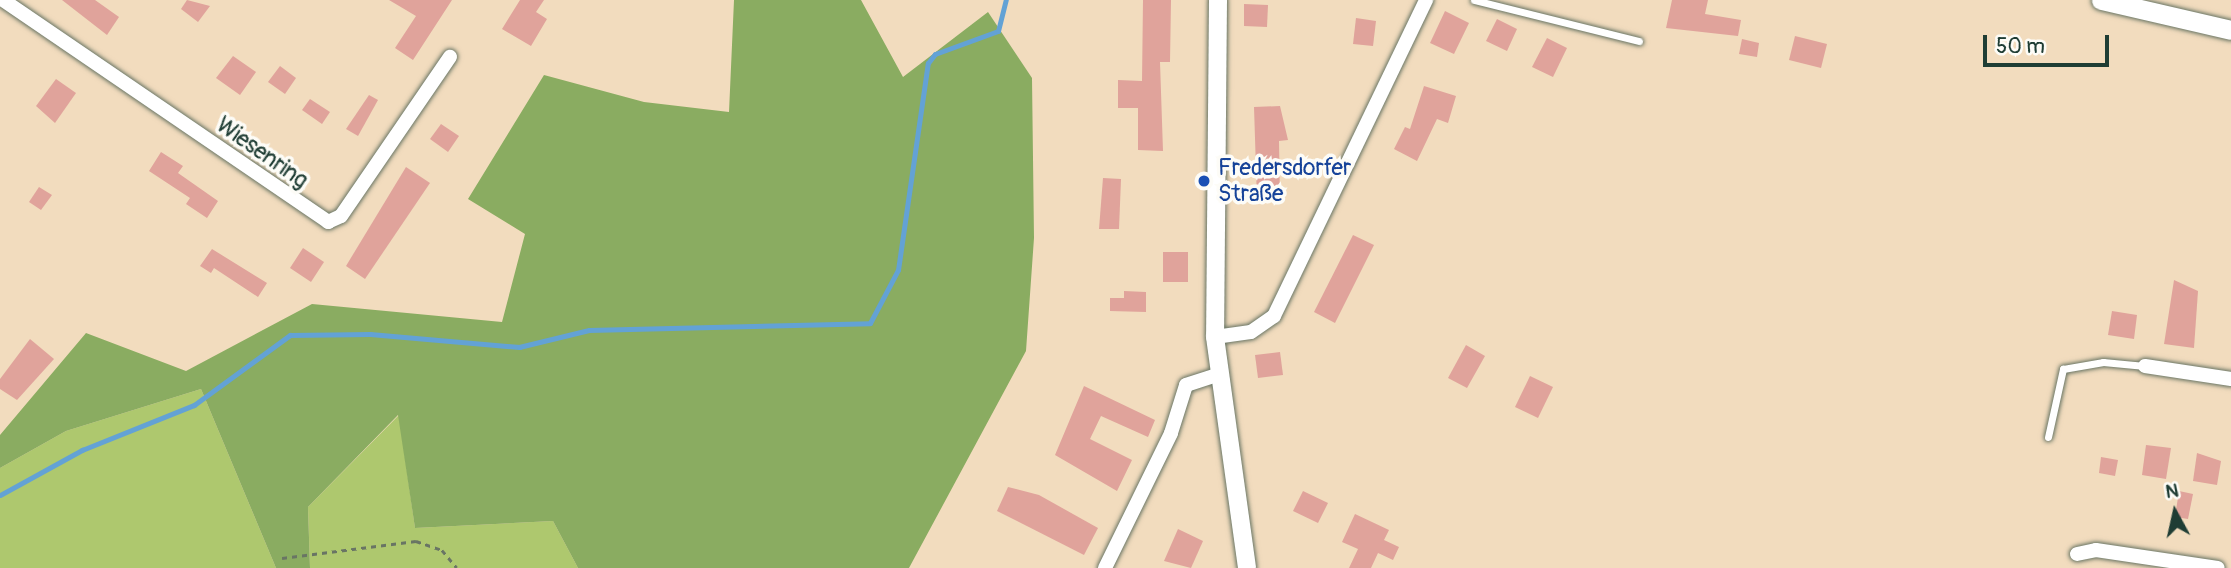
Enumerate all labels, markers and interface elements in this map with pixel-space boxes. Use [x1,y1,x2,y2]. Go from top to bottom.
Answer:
scale bar [1986,21,2112,65]
text: 50 m [1996,33,2045,60]
street label: Wiesenring [211,111,313,195]
place label: Fredersdorfer Straße [1218,154,1351,208]
marker: Fredersdorfer Straße [1196,173,1212,189]
north arrow [2140,477,2210,547]
text: N [2164,478,2180,504]

